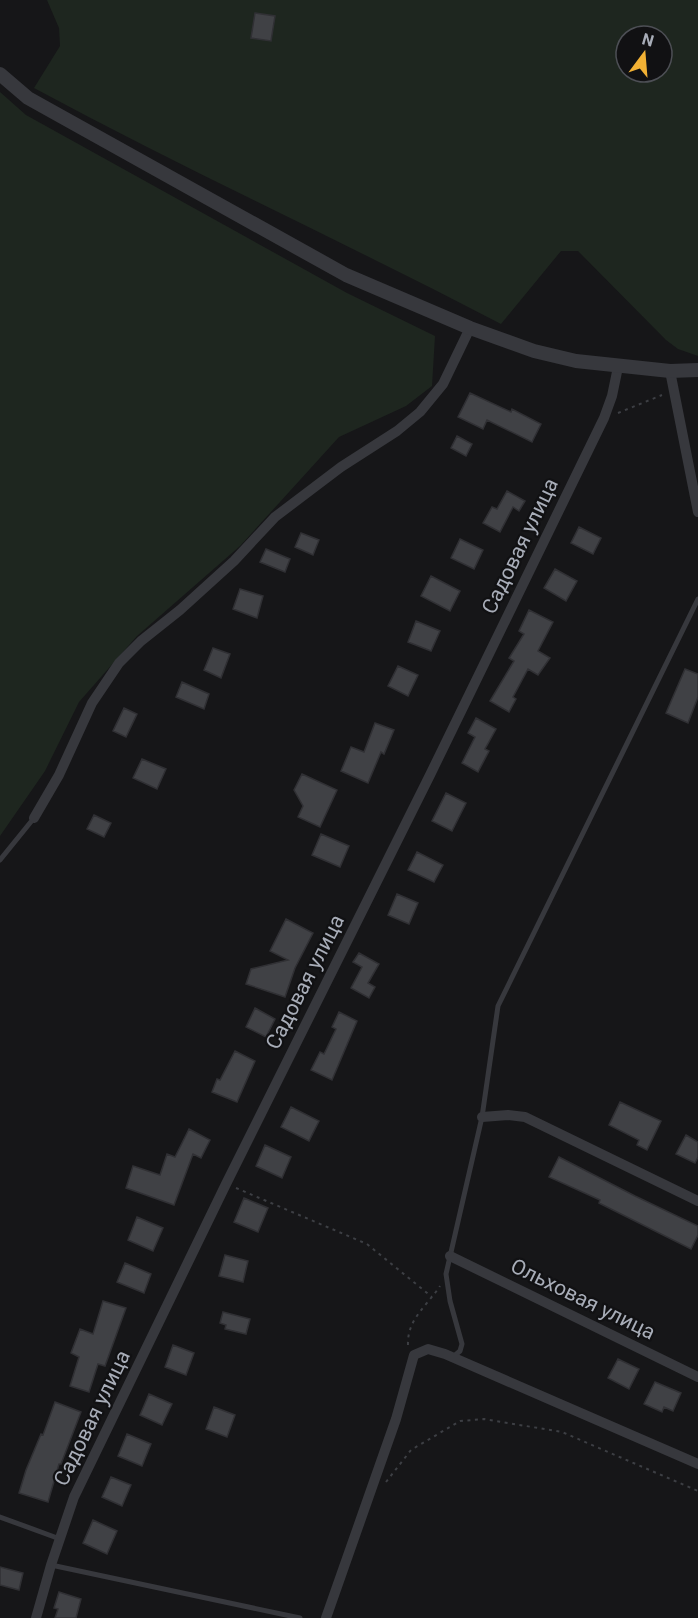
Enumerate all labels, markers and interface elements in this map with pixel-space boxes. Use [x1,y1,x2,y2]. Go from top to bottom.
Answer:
north arrow [614,24,674,84]
text: N [640,29,656,51]
street label: Садовая улица [477,474,563,618]
street label: Садовая улица [261,911,349,1053]
street label: Ольховая улица [507,1254,659,1344]
street label: Садовая улица [49,1346,135,1490]

